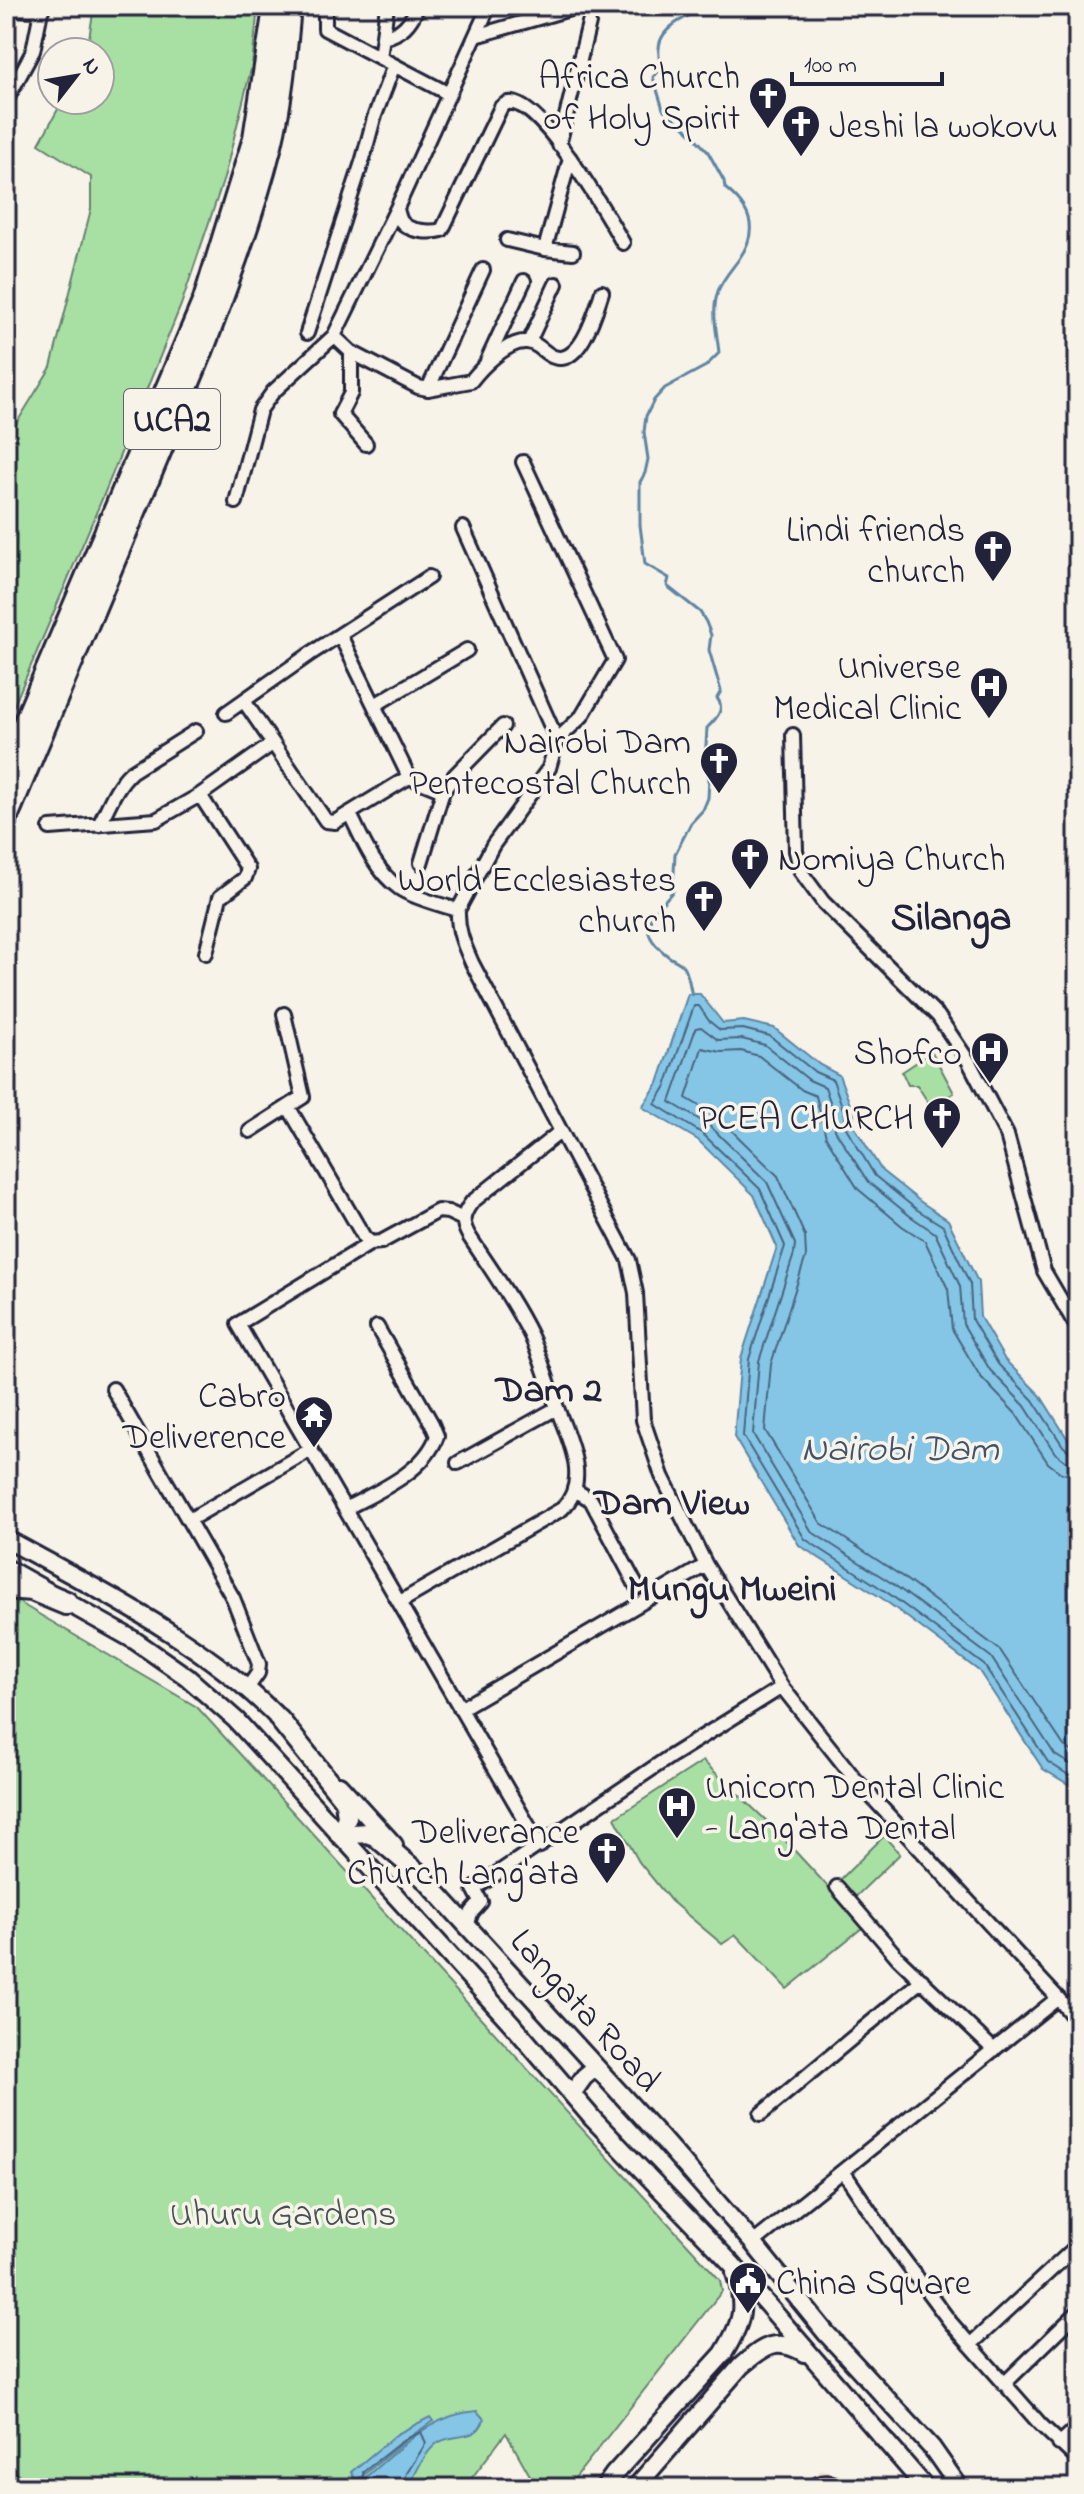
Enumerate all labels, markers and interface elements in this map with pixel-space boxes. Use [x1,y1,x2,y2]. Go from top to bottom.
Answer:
north arrow [36,36,116,116]
scale bar [792,36,942,86]
text: 100 m [804,49,857,84]
text: N [73,53,108,82]
place label: Africa Church of Holy Spirit [539,53,740,147]
church icon: Africa Church of Holy Spirit [747,75,789,130]
place label: Jeshi la wokovu [829,102,1058,155]
church icon: Jeshi la wokovu [780,103,822,158]
road number: UCA2 [124,389,220,449]
place label: Lindi friends church [786,506,965,600]
church icon: Lindi friends church [972,528,1014,583]
place label: Universe Medical Clinic [773,643,962,737]
hospital icon: Universe Medical Clinic [968,665,1010,720]
place label: Nairobi Dam Pentecostal Church [409,718,691,812]
church icon: Nairobi Dam Pentecostal Church [698,740,740,795]
place label: Nomiya Church [778,835,1005,888]
church icon: Nomiya Church [729,836,771,891]
place label: World Ecclesiastes church [398,856,676,950]
church icon: World Ecclesiastes church [683,878,725,933]
district label: Silanga [891,890,1011,949]
place label: Shofco [854,1029,962,1082]
hospital icon: Shofco [969,1030,1011,1085]
place label: PCEA CHURCH [698,1094,914,1147]
church icon: PCEA CHURCH [921,1095,963,1150]
district label: Dam 2 [494,1364,602,1420]
place label: Cabro Deliverence [122,1372,287,1466]
temple icon: Cabro Deliverence [293,1394,335,1449]
water label: Nairobi Dam [801,1423,999,1479]
district label: Dam View [592,1477,750,1533]
district label: Mungu Mweini [627,1563,837,1619]
place label: Unicorn Dental Clinic - Lang'ata Dental [705,1763,1004,1857]
hospital icon: Unicorn Dental Clinic - Lang'ata Dental [656,1785,698,1840]
place label: Deliverance Church Lang'ata [347,1808,580,1902]
church icon: Deliverance Church Lang'ata [586,1830,628,1885]
street label: Langata Road [495,1918,672,2106]
park label: Uhuru Gardens [170,2190,396,2243]
place label: China Square [776,2259,972,2312]
public building icon: China Square [727,2260,769,2315]

